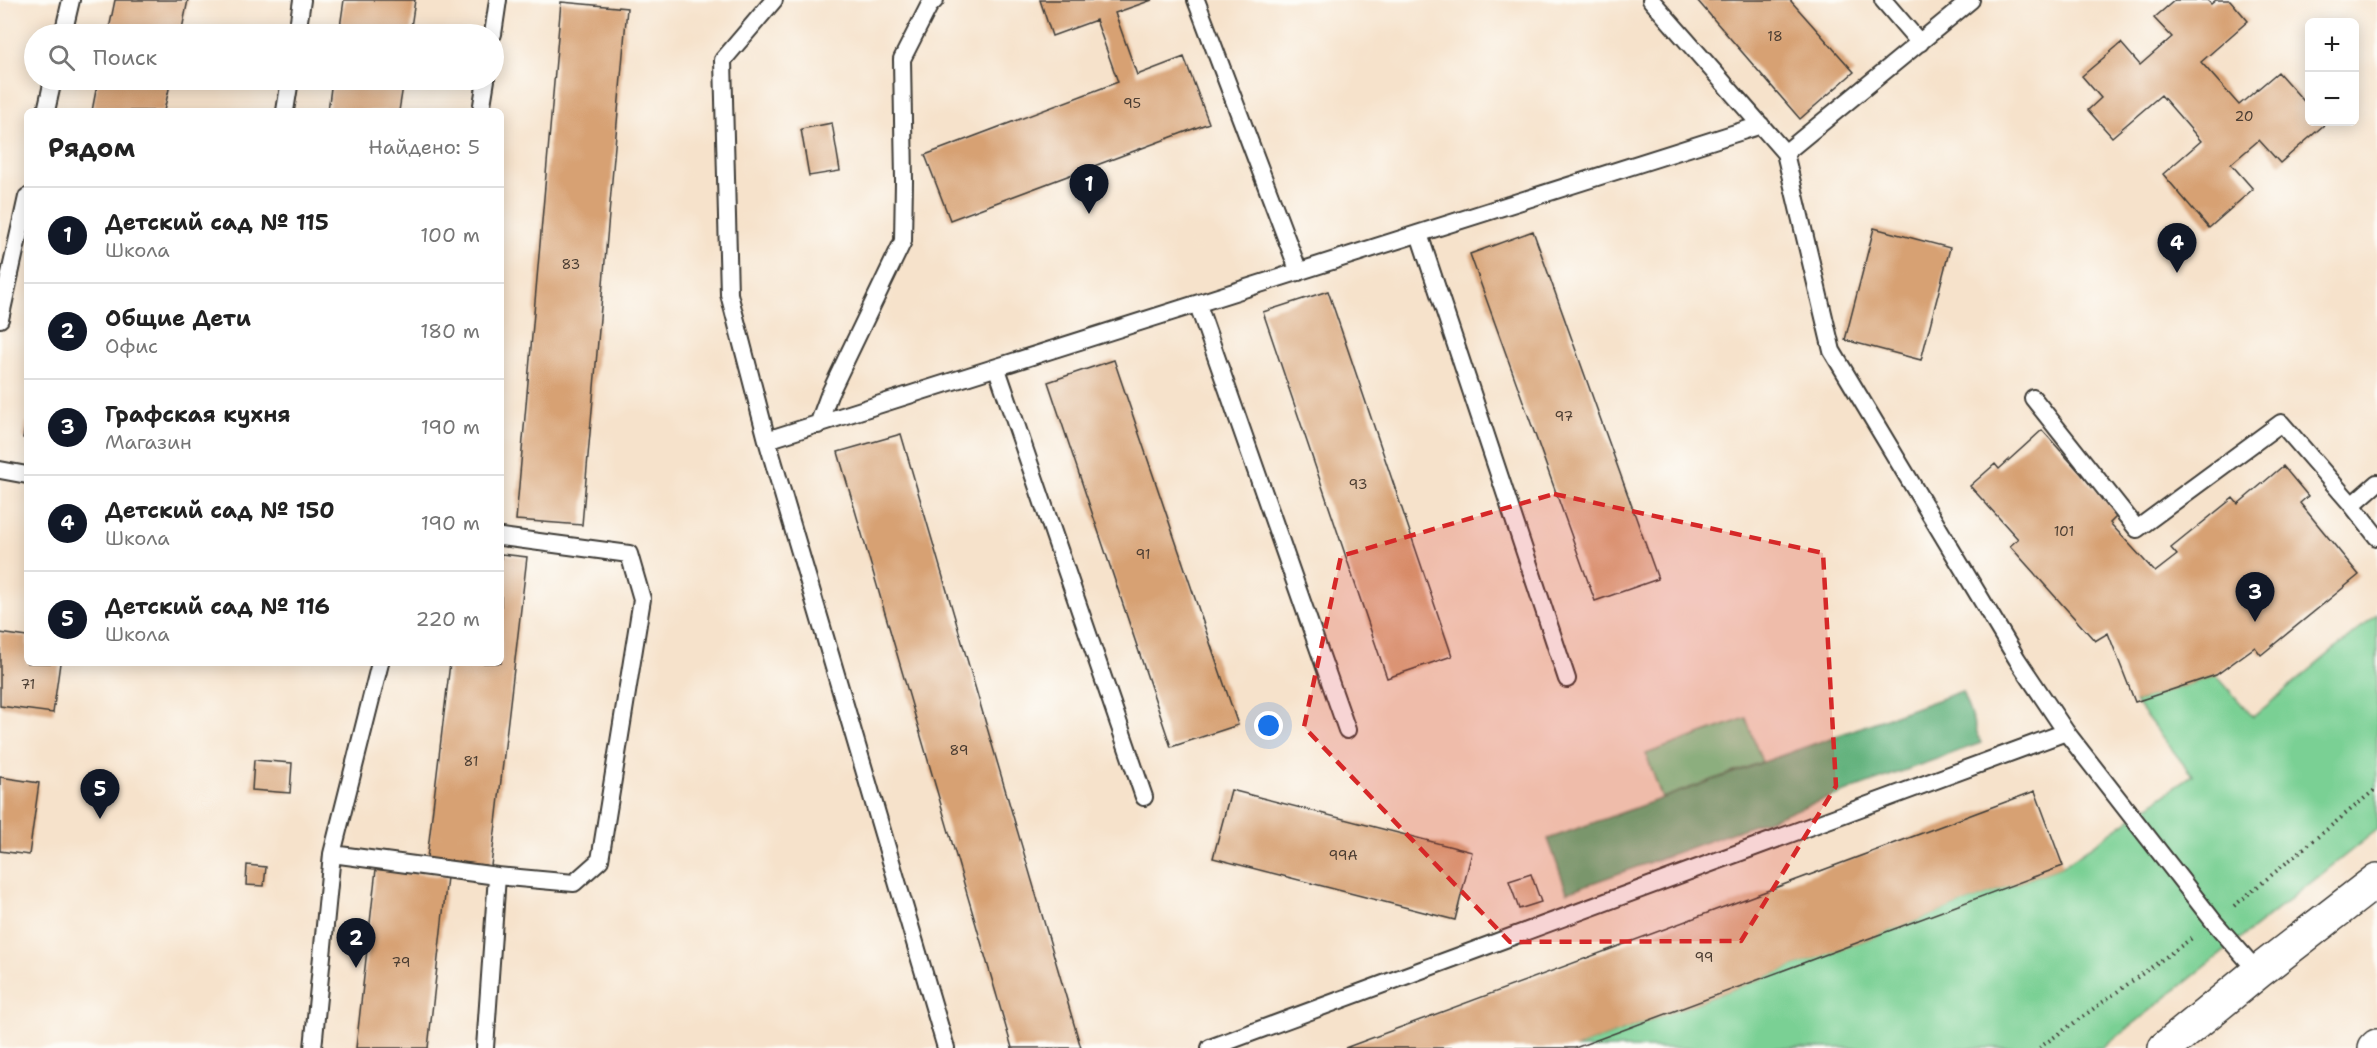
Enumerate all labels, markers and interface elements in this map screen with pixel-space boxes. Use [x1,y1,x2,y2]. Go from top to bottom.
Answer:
map controls [2305,18,2359,126]
button: + [2305,18,2359,72]
search box [24,24,504,90]
house number: 18 [1767,27,1783,45]
icon: search [45,41,78,74]
text: Поиск [93,43,157,72]
button: − [2305,72,2359,126]
house number: 95 [1123,94,1141,112]
house number: 20 [2234,107,2254,125]
text: Рядом [48,130,135,165]
text: Найдено: 5 [368,134,480,160]
pin: 1 [1070,164,1108,214]
text: Детский сад № 115 [105,208,329,237]
text: 1 [63,222,72,248]
text: 100 m [420,222,480,248]
pin: 4 [2158,224,2196,273]
text: Школа [105,237,170,263]
house number: 83 [562,255,580,273]
text: Общие Дети [105,304,251,333]
text: 2 [61,318,75,344]
text: 180 m [420,318,480,344]
text: Офис [105,333,158,359]
text: Графская кухня [105,400,290,429]
house number: 97 [1555,407,1573,425]
text: 3 [61,414,75,440]
text: 190 m [421,414,480,440]
text: Магазин [105,429,192,455]
house number: 93 [1349,475,1367,493]
text: Детский сад № 150 [105,496,335,525]
text: 4 [61,510,75,536]
text: 190 m [421,510,480,536]
house number: 101 [2054,522,2074,540]
text: Школа [105,525,170,551]
house number: 91 [1135,545,1151,563]
pin: 3 [2236,572,2274,622]
text: Детский сад № 116 [105,592,330,621]
text: 5 [61,606,74,632]
text: 220 m [416,606,480,632]
text: Школа [105,621,170,647]
house number: 71 [21,675,35,693]
your location [1254,711,1283,740]
house number: 89 [950,741,968,759]
house number: 81 [463,752,479,770]
pin: 5 [80,770,120,819]
house number: 99А [1328,846,1358,864]
pin: 2 [336,918,376,968]
house number: 99 [1694,948,1714,966]
house number: 79 [391,953,411,971]

